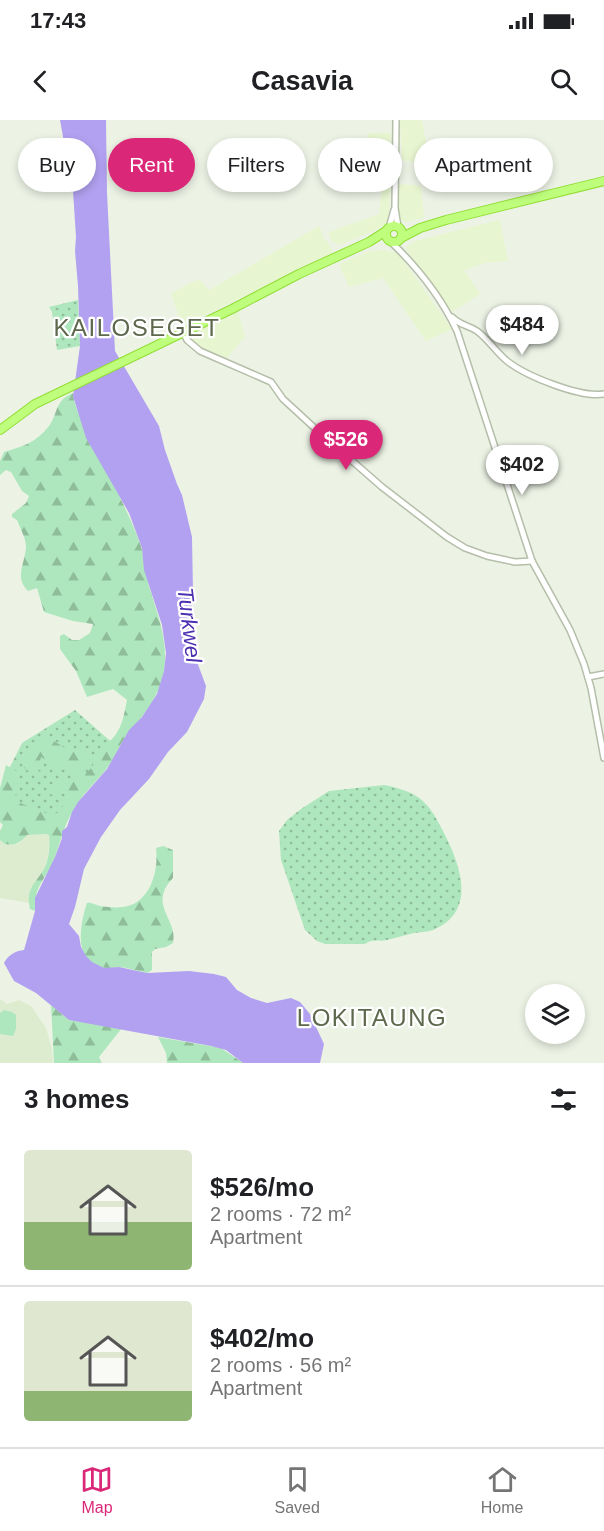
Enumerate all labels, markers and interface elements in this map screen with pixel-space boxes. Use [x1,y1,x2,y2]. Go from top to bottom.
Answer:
text: 17:43 [30,8,86,33]
icon: back [24,65,57,98]
icon: search [547,65,580,98]
text: Casavia [251,66,353,96]
chip: Buy [18,138,96,192]
chip: Rent [108,138,195,192]
chip: Filters [207,138,306,192]
chip: New [318,138,402,192]
chip: Apartment [414,138,553,192]
pin: $484 [486,305,558,356]
text: $484 [500,313,544,335]
district label: KAILOSEGET [53,314,221,341]
pin: $526 [310,420,382,471]
text: $526 [324,428,368,450]
pin: $402 [486,445,558,496]
text: $402 [500,453,544,475]
water label: Turkwel [173,586,207,665]
map controls [525,984,585,1044]
button: layers [525,984,585,1044]
district label: LOKITAUNG [297,1004,447,1031]
icon: filters [547,1083,580,1116]
text: 3 homes [24,1084,130,1114]
text: $526/mo [210,1172,314,1202]
icon: home [72,1174,144,1246]
text: 2 rooms · 72 m² [210,1203,351,1225]
text: Apartment [210,1226,302,1248]
text: $402/mo [210,1323,314,1353]
icon: home [72,1325,144,1397]
text: 2 rooms · 56 m² [210,1354,351,1376]
text: Apartment [210,1377,302,1399]
tab: Map [80,1463,113,1517]
tab: Saved [274,1463,320,1517]
tab: Home [481,1463,523,1517]

